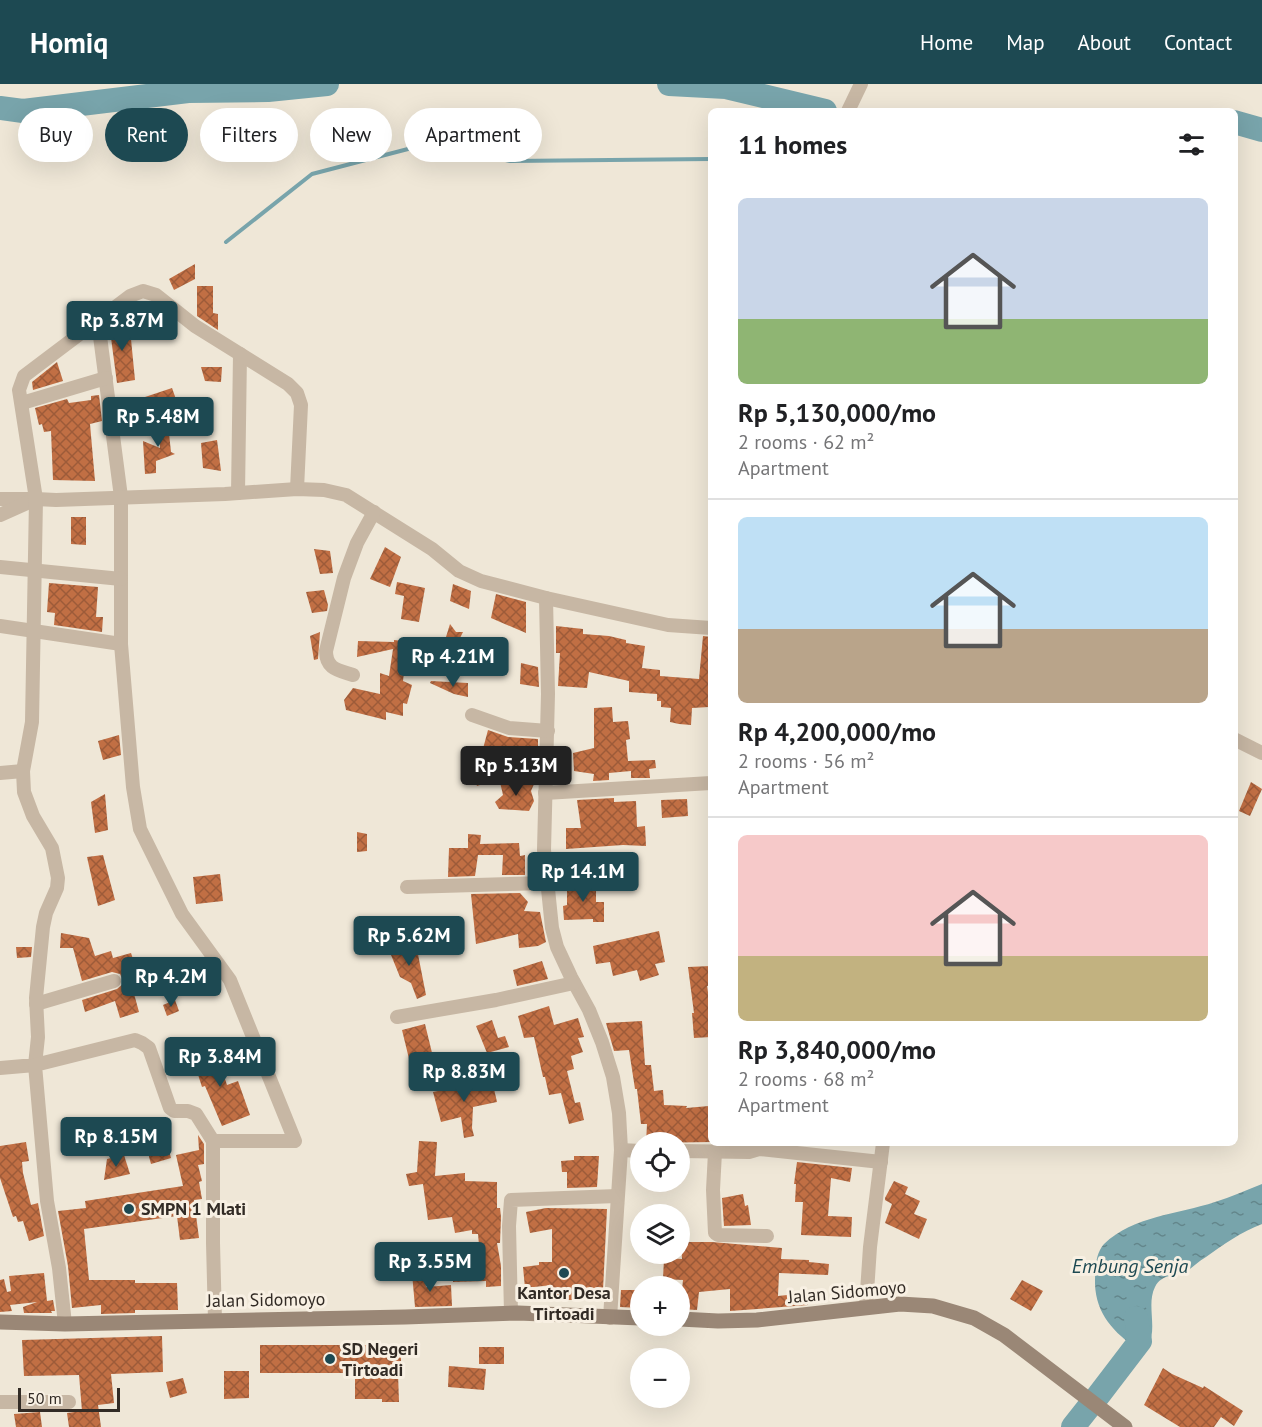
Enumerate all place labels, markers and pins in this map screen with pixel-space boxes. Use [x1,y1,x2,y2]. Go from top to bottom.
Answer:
pin: Rp 3.87M [60,301,184,352]
pin: Rp 5.48M [96,397,220,448]
pin: Rp 4.21M [391,637,515,688]
pin: Rp 5.13M [454,746,578,797]
pin: Rp 14.1M [521,852,645,903]
pin: Rp 5.62M [347,916,471,967]
pin: Rp 4.2M [116,957,226,1008]
pin: Rp 3.84M [158,1037,282,1088]
pin: Rp 8.83M [402,1052,526,1103]
pin: Rp 8.15M [54,1117,178,1168]
place label: SMPN 1 Mlati [141,1197,246,1220]
marker: SMPN 1 Mlati [122,1202,136,1216]
pin: Rp 3.55M [368,1242,492,1293]
marker: Kantor Desa Tirtoadi [557,1266,571,1280]
place label: Kantor Desa Tirtoadi [517,1281,611,1325]
place label: SD Negeri Tirtoadi [342,1337,418,1381]
marker: SD Negeri Tirtoadi [323,1352,337,1366]

